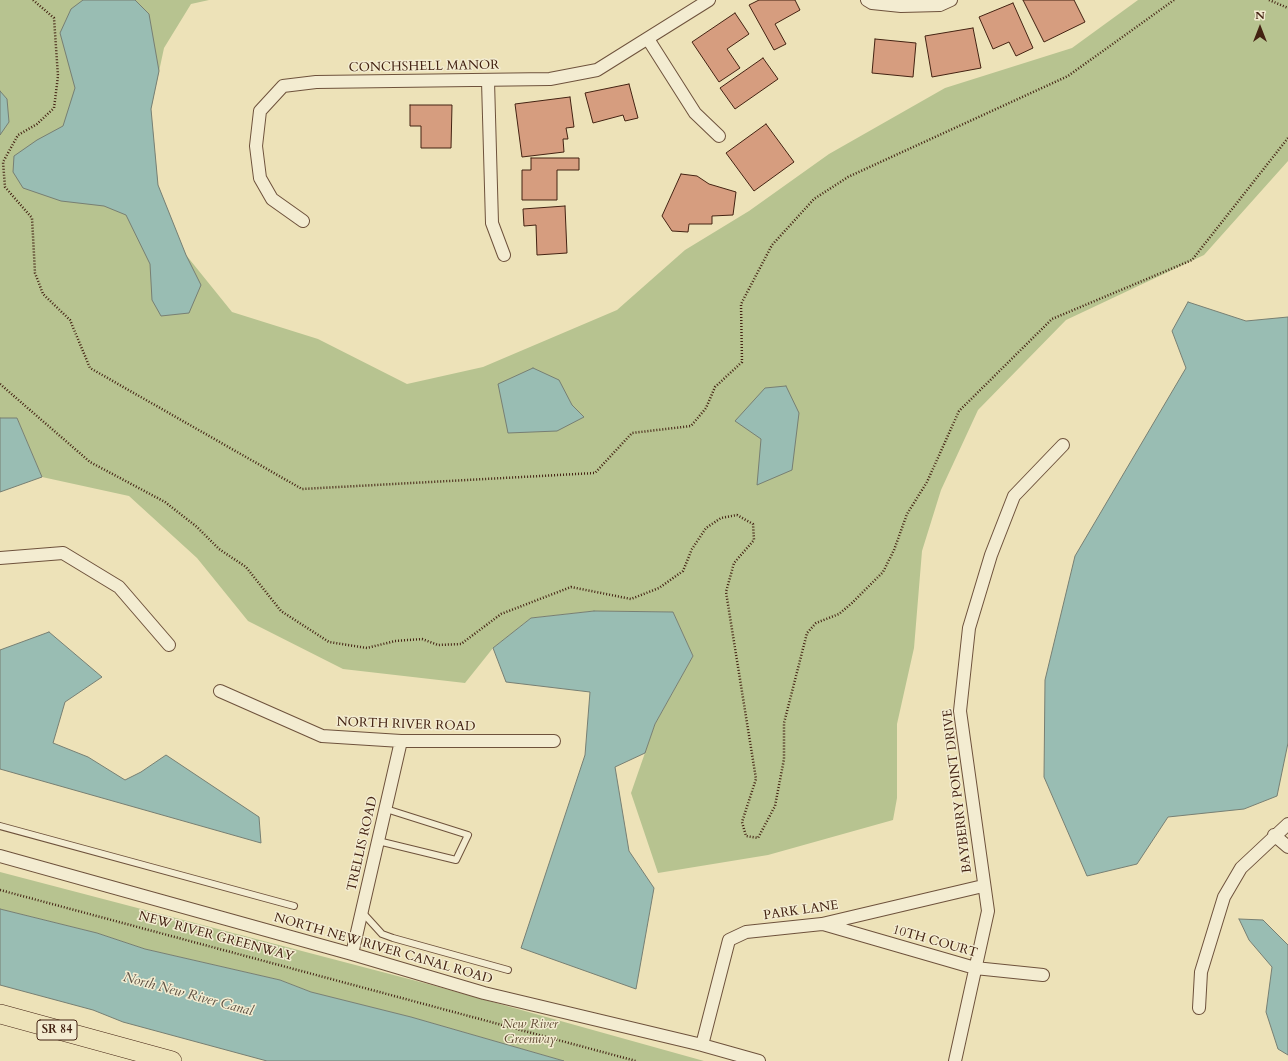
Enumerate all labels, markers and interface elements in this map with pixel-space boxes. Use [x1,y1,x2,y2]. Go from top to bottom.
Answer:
north arrow [1240,8,1280,48]
text: N [1255,8,1265,23]
street label: CONCHSHELL MANOR [349,58,499,76]
street label: BAYBERRY POINT DRIVE [940,708,976,874]
street label: NORTH RIVER ROAD [336,715,476,735]
street label: TRELLIS ROAD [345,795,381,893]
street label: PARK LANE [763,898,839,924]
street label: NEW RIVER GREENWAY [137,909,295,965]
street label: NORTH NEW RIVER CANAL ROAD [272,910,494,988]
street label: 10TH COURT [891,922,979,962]
water label: North New River Canal [121,970,255,1020]
park label: New River Greenway [502,1017,558,1048]
road number: SR 84 [37,1020,77,1040]

